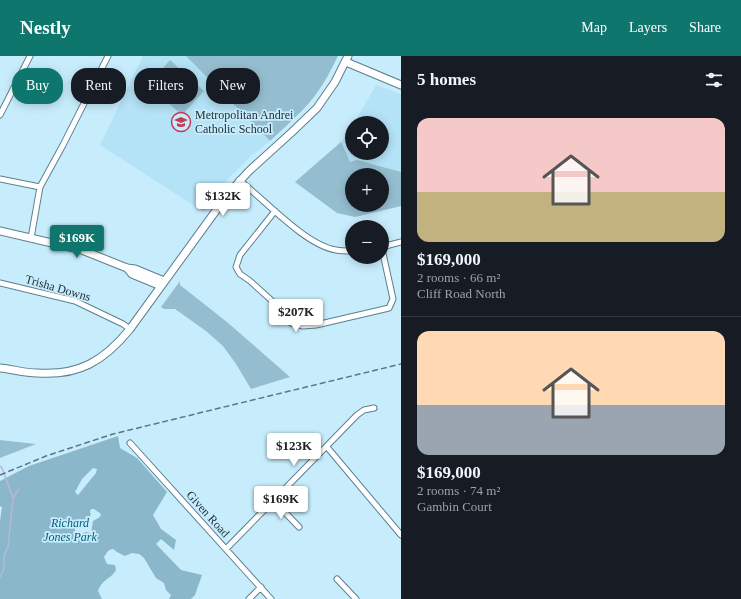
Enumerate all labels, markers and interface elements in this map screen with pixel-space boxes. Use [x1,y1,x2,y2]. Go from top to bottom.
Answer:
text: Nestly [20,17,71,38]
text: Map [581,20,607,35]
text: Layers [629,20,667,35]
text: Share [689,20,721,35]
chip: Buy [12,68,63,104]
chip: Rent [71,68,126,104]
chip: Filters [134,68,198,104]
chip: New [206,68,260,104]
icon: filters [703,69,725,91]
text: 5 homes [417,70,476,89]
place label: Metropolitan Andrei Catholic School [195,108,294,136]
school or university icon: Metropolitan Andrei Catholic School [170,111,192,133]
map controls [345,116,389,264]
button: locate [345,116,389,160]
icon: home [535,144,607,216]
button: + [345,168,389,212]
pin: $132K [195,183,251,217]
text: $132K [205,188,241,203]
button: − [345,220,389,264]
pin: $169K [49,225,105,259]
text: $169K [59,230,95,245]
text: $169,000 [417,250,481,269]
text: 2 rooms · 66 m² [417,270,500,285]
street label: Trisha Downs [24,272,93,304]
text: Cliff Road North [417,286,506,301]
pin: $207K [268,299,324,333]
text: $207K [278,304,314,319]
icon: home [535,357,607,429]
pin: $123K [266,433,322,467]
text: $123K [276,438,312,453]
text: $169,000 [417,463,481,482]
text: 2 rooms · 74 m² [417,483,500,498]
pin: $169K [253,486,309,520]
street label: Given Road [184,488,232,540]
text: $169K [263,491,299,506]
text: Gambin Court [417,499,492,514]
park label: Richard Jones Park [43,516,97,544]

